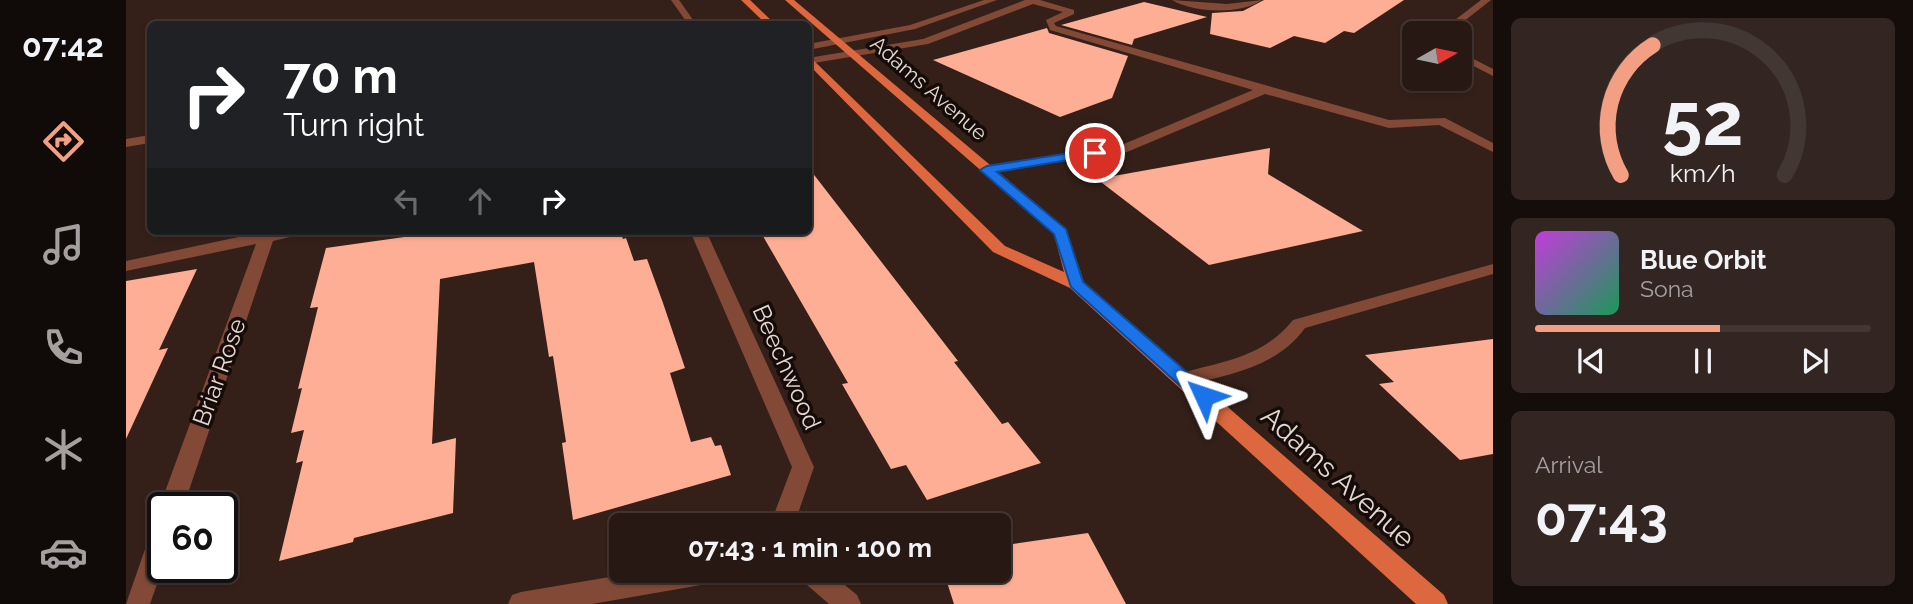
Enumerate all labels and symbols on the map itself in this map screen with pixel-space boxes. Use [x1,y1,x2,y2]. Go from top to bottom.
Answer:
north arrow [1402,21,1472,91]
street label: Adams Avenue [866,31,992,145]
pin [1065,123,1125,183]
street label: Beechwood [747,300,827,434]
street label: Briar Rose [186,314,252,430]
position arrow [1167,359,1241,433]
street label: Adams Avenue [1255,400,1421,554]
speed limit sign: 60 [147,492,238,583]

